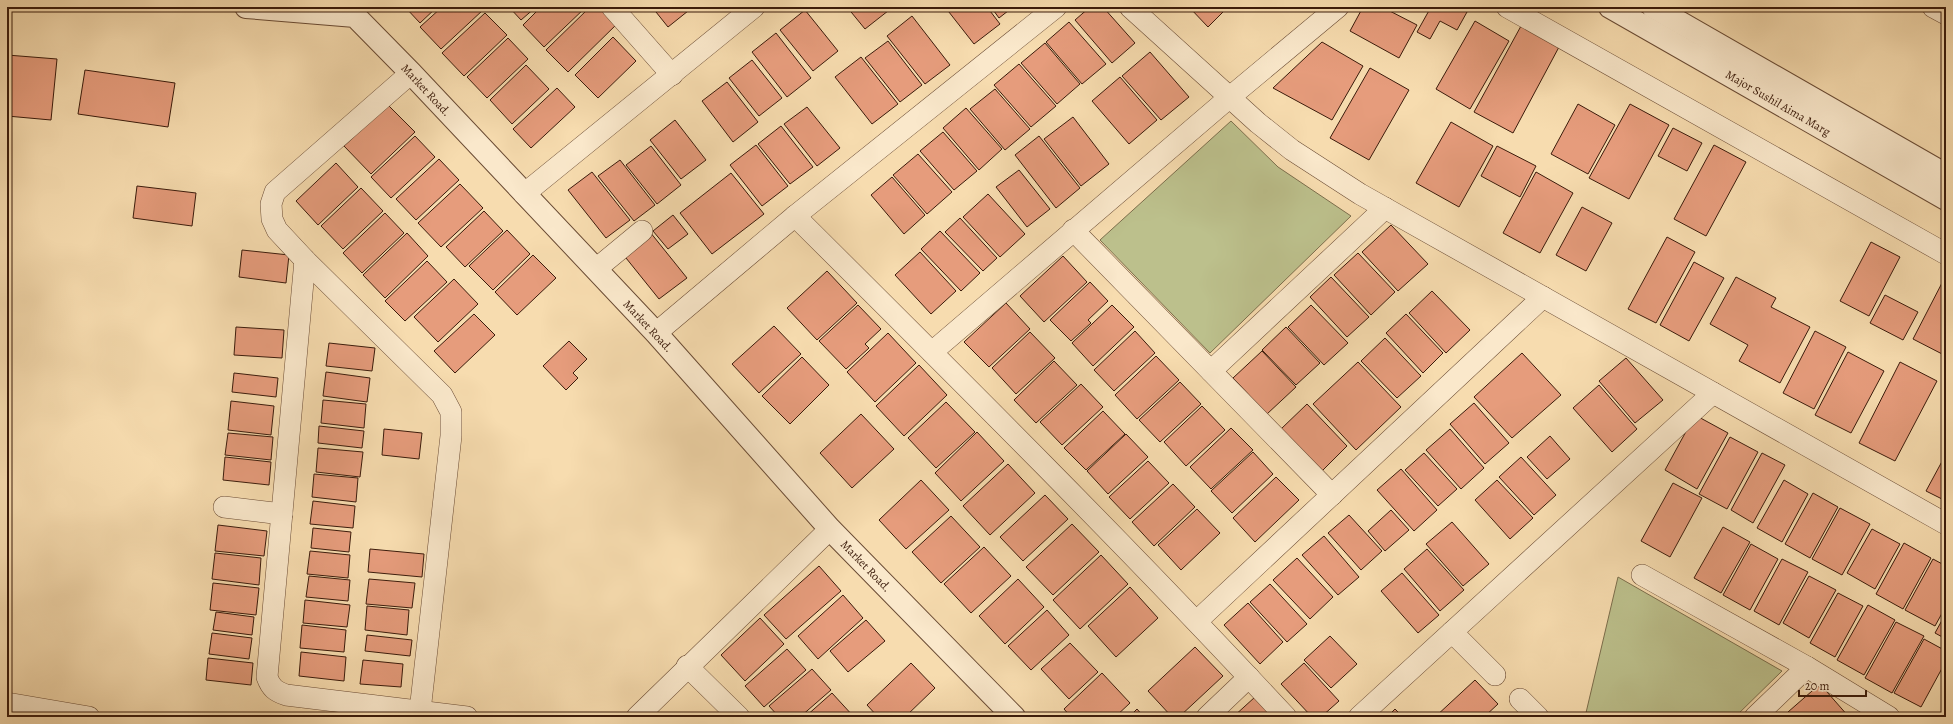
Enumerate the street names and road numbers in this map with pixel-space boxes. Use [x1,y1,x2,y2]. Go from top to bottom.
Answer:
street label: Market Road. [398,60,454,120]
street label: Major Sushil Aima Marg [1723,66,1833,140]
street label: Market Road. [620,296,676,356]
street label: Market Road. [837,537,895,595]

